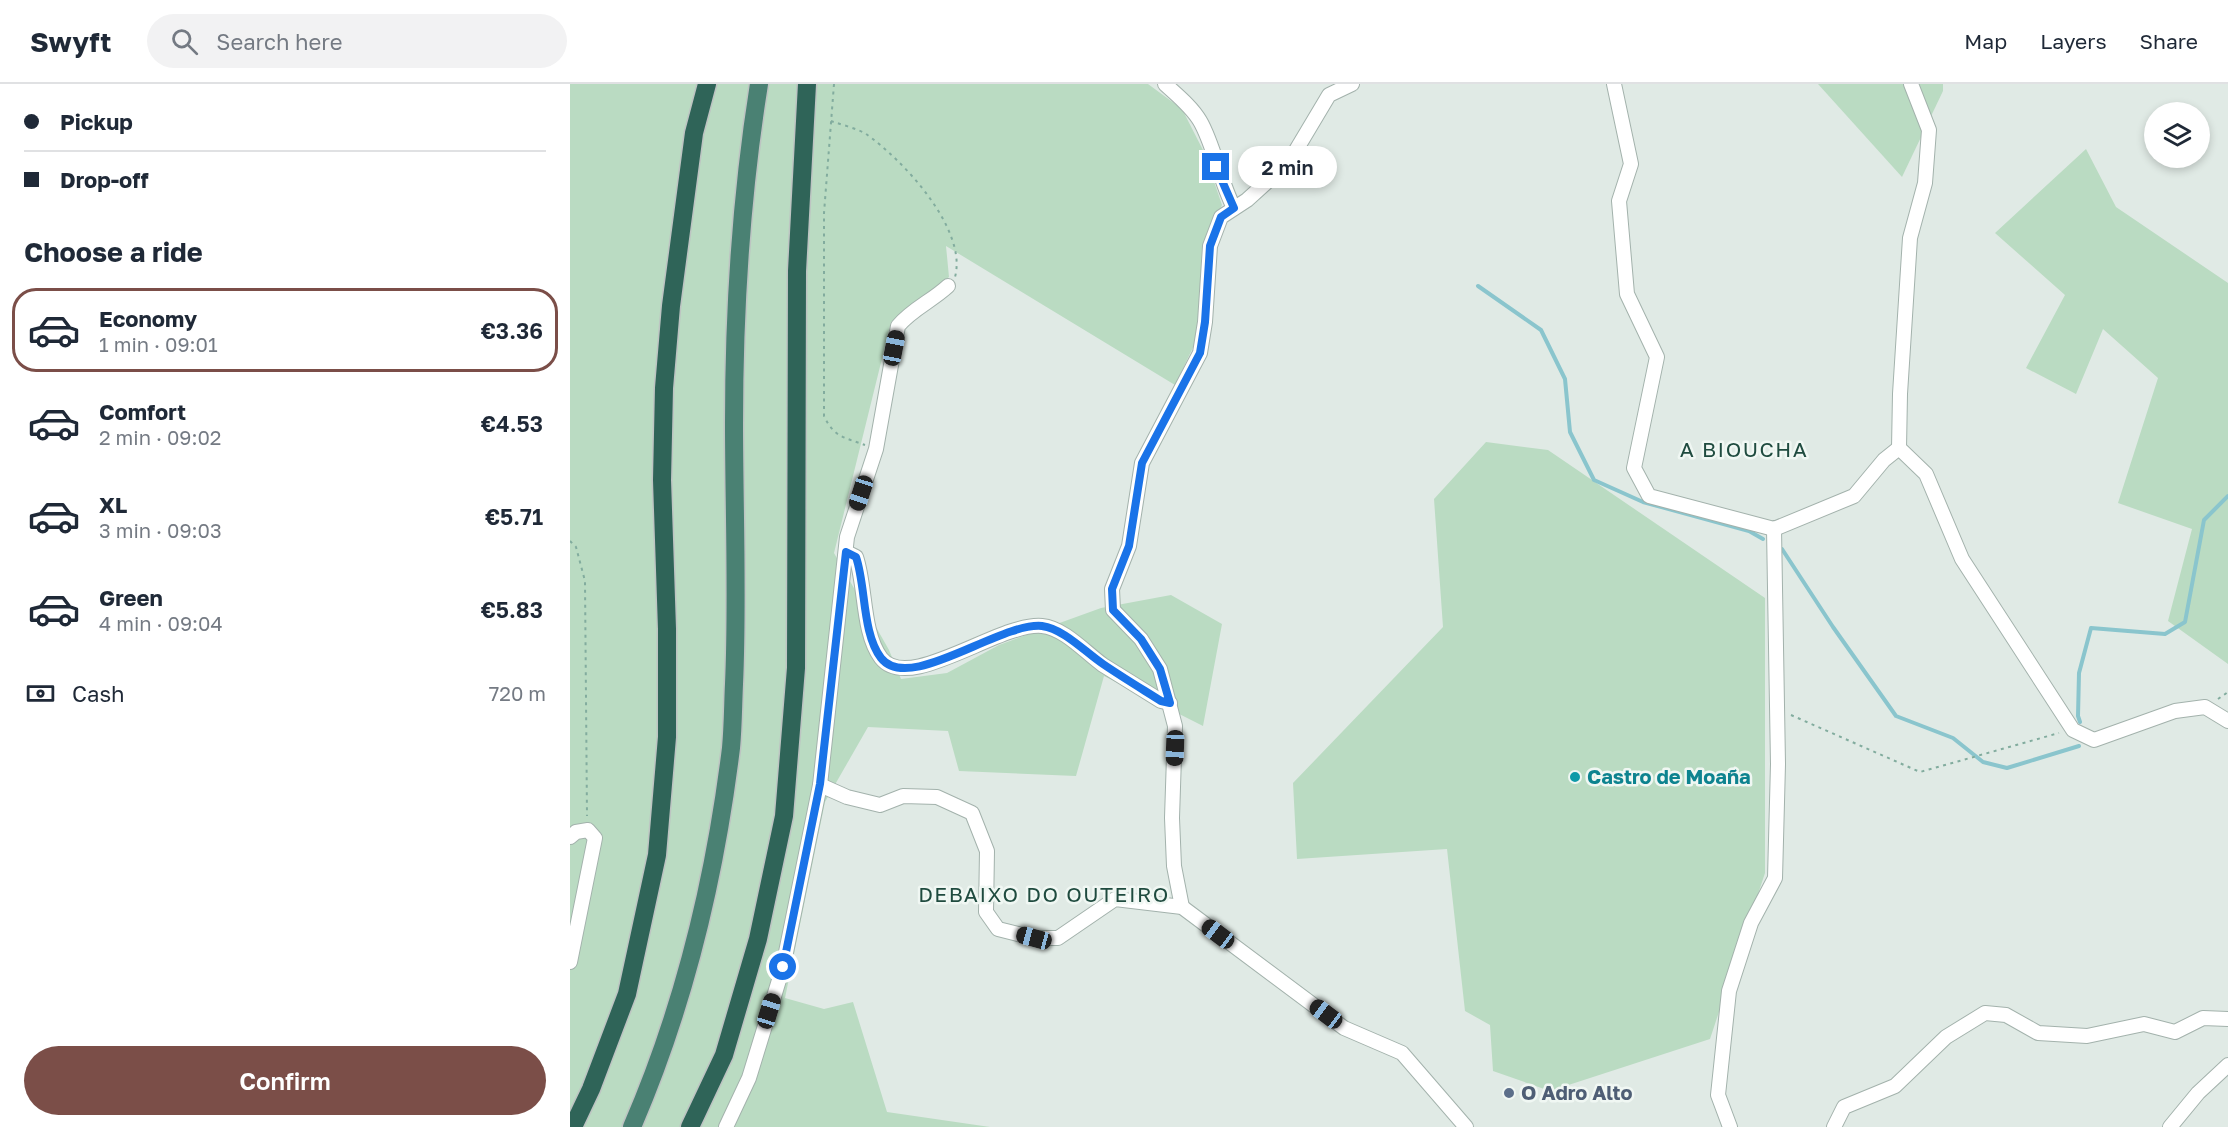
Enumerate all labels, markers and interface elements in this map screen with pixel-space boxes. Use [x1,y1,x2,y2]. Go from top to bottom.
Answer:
search box [147,14,567,68]
text: Swyft [30,25,111,58]
icon: search [168,25,201,58]
text: Search here [216,28,342,55]
text: Map [1964,28,2007,54]
text: Layers [2040,28,2107,54]
text: Share [2140,28,2198,54]
map controls [2144,102,2210,168]
button: layers [2144,102,2210,168]
text: Pickup [60,108,133,135]
callout: 2 min [1237,146,1336,188]
route end [1202,153,1229,180]
text: 2 min [1262,155,1314,179]
text: Drop-off [60,166,149,193]
text: Choose a ride [24,236,203,268]
icon: car [27,303,81,357]
text: Economy [99,305,197,332]
text: €3.36 [481,317,543,344]
car [882,329,906,367]
text: 1 min · 09:01 [99,332,218,356]
icon: car [27,396,81,450]
text: Comfort [99,398,186,425]
text: €4.53 [481,410,543,437]
text: 2 min · 09:02 [99,425,221,449]
district label: A BIOUCHA [1680,436,1808,462]
car [847,473,875,513]
icon: car [27,489,81,543]
text: XL [99,491,127,518]
text: €5.71 [485,503,543,530]
text: 3 min · 09:03 [99,518,222,542]
icon: car [27,582,81,636]
text: Green [99,584,163,611]
text: €5.83 [481,596,543,623]
text: 4 min · 09:04 [99,611,223,635]
icon: cash [24,677,57,710]
text: Cash [72,680,125,707]
text: 720 m [489,681,546,705]
car [1165,730,1185,766]
place label: Castro de Moaña [1587,764,1751,788]
marker: Castro de Moaña [1568,770,1582,784]
district label: DEBAIXO DO OUTEIRO [918,881,1170,907]
car [1198,916,1238,952]
car [1014,925,1054,951]
route start [769,953,796,980]
car [755,991,783,1031]
car [1306,996,1346,1032]
button: Confirm [24,1046,546,1115]
place label: O Adro Alto [1521,1080,1633,1104]
marker: O Adro Alto [1502,1086,1516,1100]

